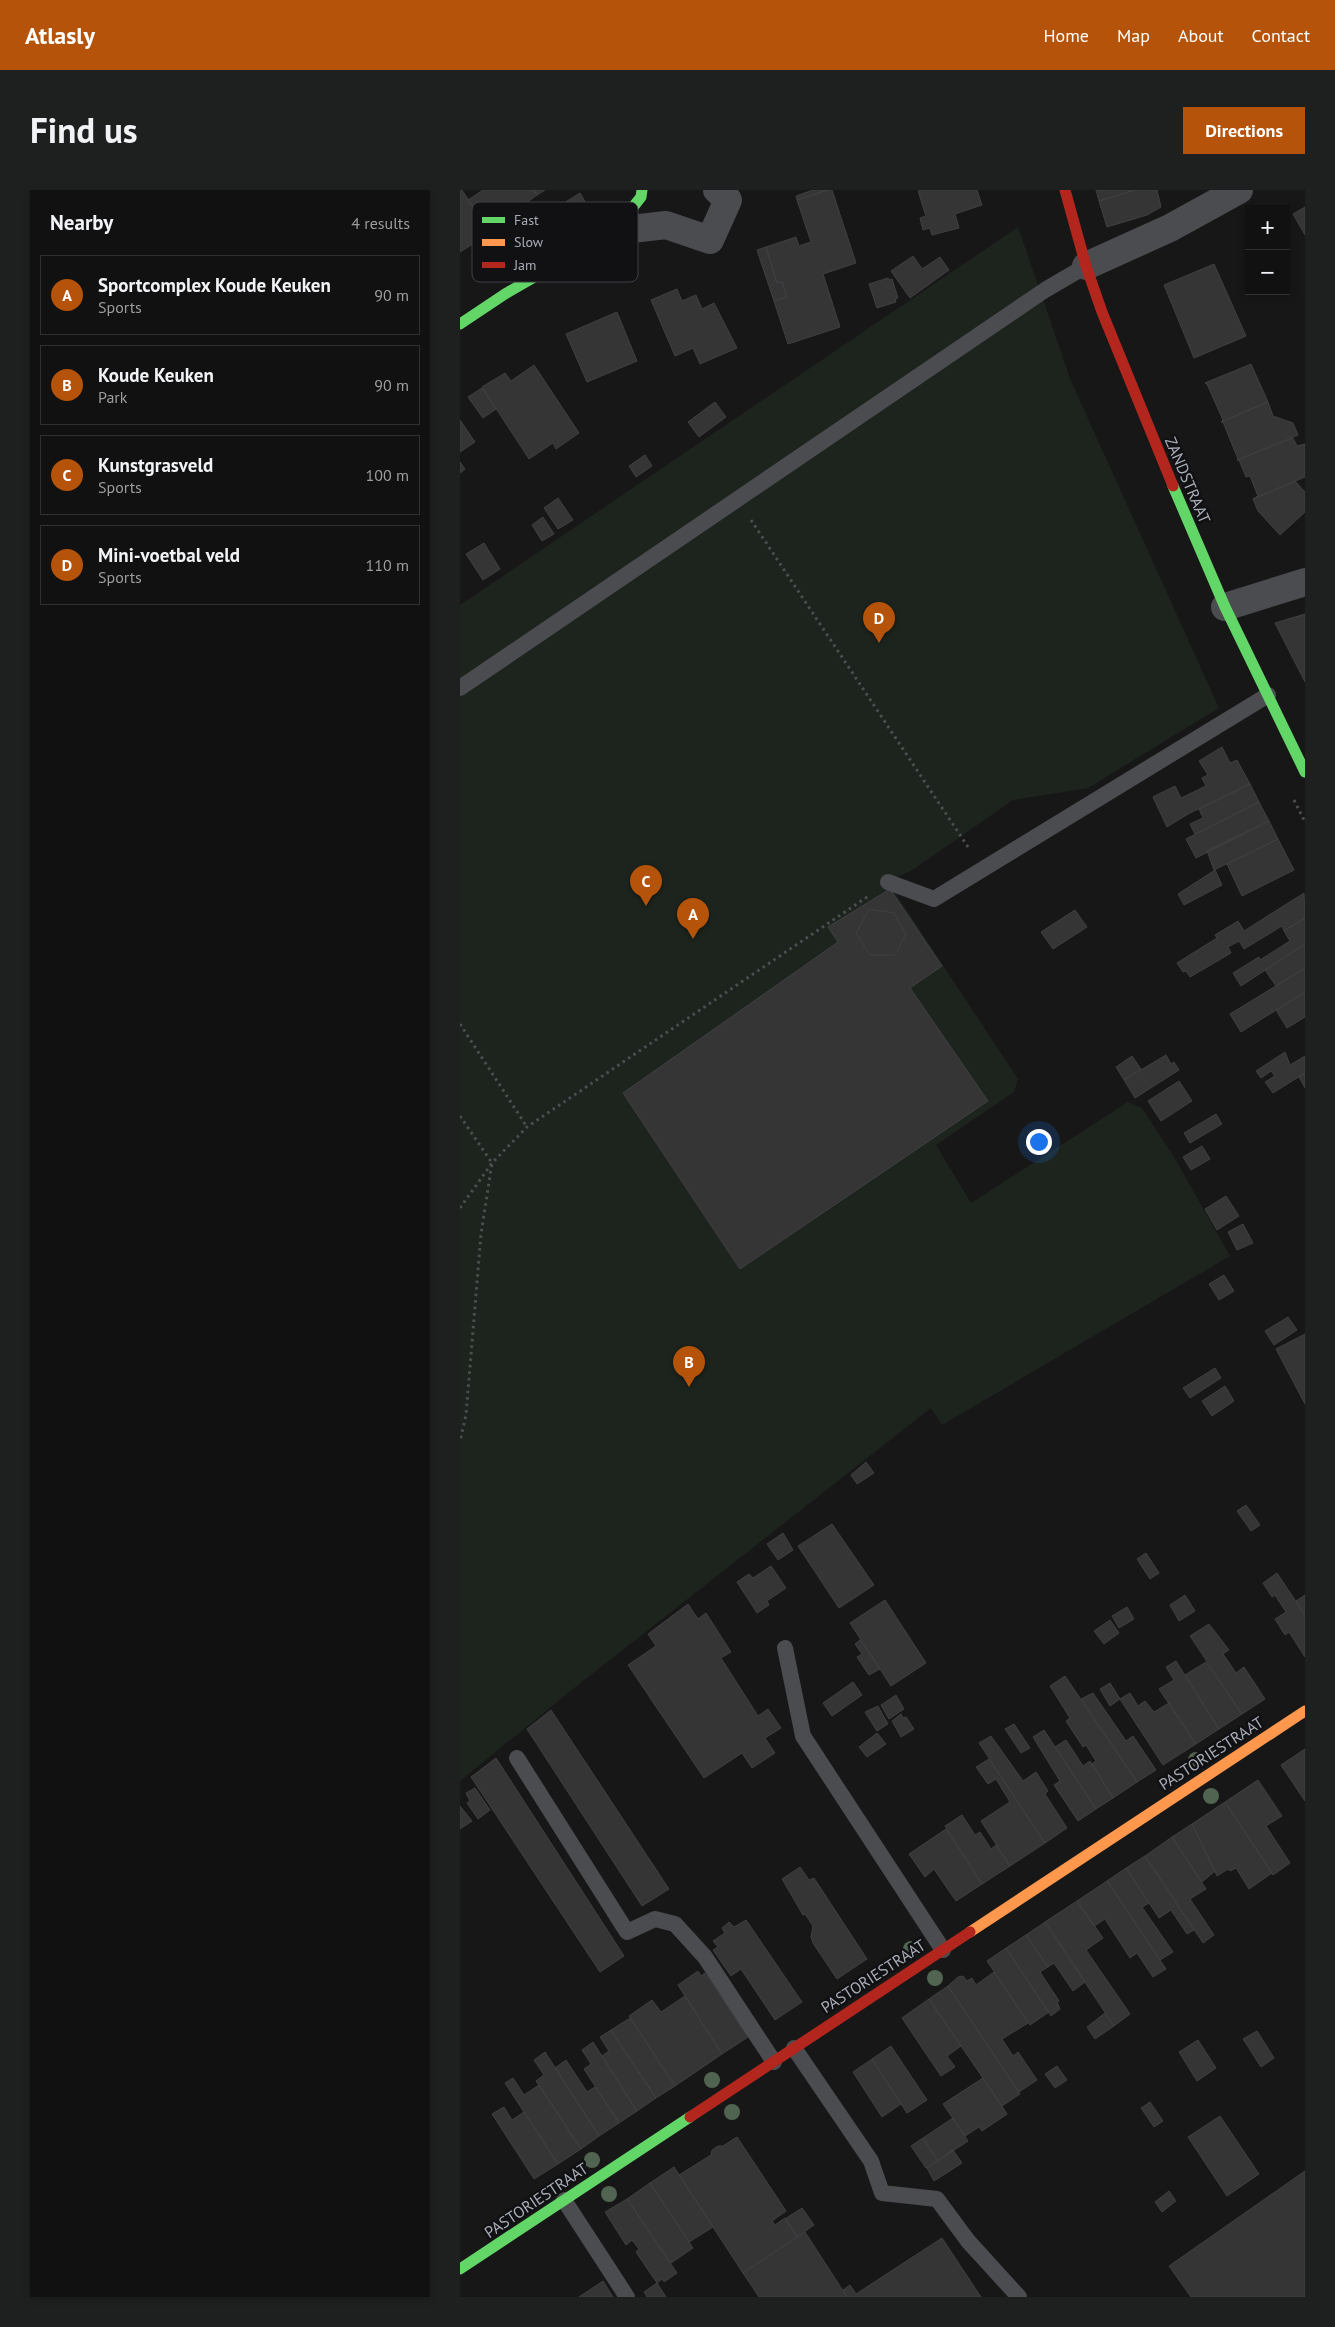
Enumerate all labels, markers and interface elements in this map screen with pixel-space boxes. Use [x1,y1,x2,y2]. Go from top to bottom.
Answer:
text: Atlasly [25,20,95,51]
text: Home [1043,24,1089,47]
text: Map [1117,24,1150,47]
text: About [1178,24,1224,47]
text: Contact [1252,24,1310,47]
text: Find us [30,107,138,153]
button: Directions [1183,107,1305,154]
legend [472,202,638,282]
map controls [1245,205,1290,295]
button: + [1245,205,1290,250]
text: Nearby [50,209,113,236]
text: Fast [514,211,539,229]
text: 4 results [351,213,410,233]
text: Slow [514,233,544,251]
button: − [1245,250,1290,295]
text: Jam [513,256,536,274]
text: Sportcomplex Koude Keuken [98,273,331,297]
text: A [62,285,72,305]
text: 90 m [374,285,409,305]
text: Sports [98,297,142,317]
text: Koude Keuken [98,363,214,387]
text: B [62,375,72,395]
text: 90 m [374,375,409,395]
text: Park [98,387,127,407]
street label: ZANDSTRAAT [1161,434,1215,526]
text: Kunstgrasveld [98,453,213,477]
text: C [63,465,71,485]
text: 100 m [366,465,409,485]
text: Sports [98,477,142,497]
text: Mini-voetbal veld [98,543,240,567]
text: D [62,555,72,575]
text: 110 m [366,555,409,575]
text: Sports [98,567,142,587]
pin: D [863,602,895,643]
pin: C [630,865,662,906]
pin: A [677,898,709,939]
your location [1026,1129,1052,1155]
pin: B [673,1346,705,1387]
street label: PASTORIESTRAAT [1155,1712,1267,1794]
street label: PASTORIESTRAAT [817,1935,929,2017]
street label: PASTORIESTRAAT [480,2158,592,2242]

